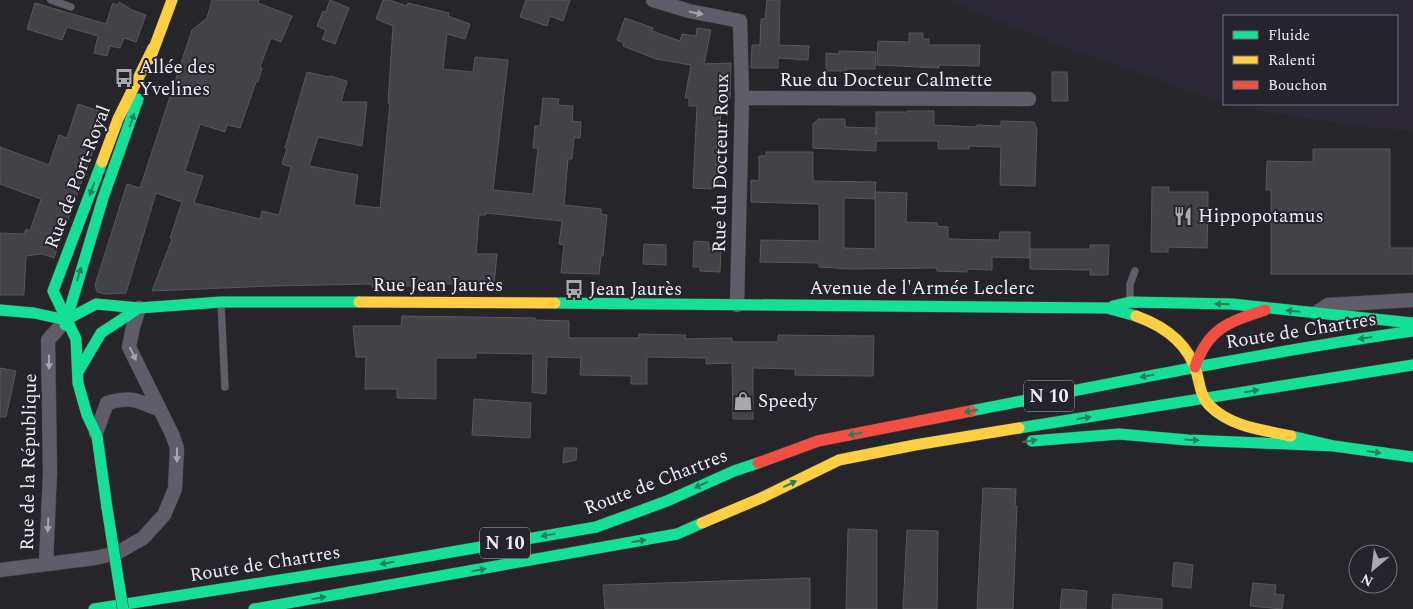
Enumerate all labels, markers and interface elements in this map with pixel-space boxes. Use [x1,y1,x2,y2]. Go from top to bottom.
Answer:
one-way arrow [688,9,704,17]
legend [1223,15,1398,105]
text: Fluide [1268,24,1310,47]
text: Ralenti [1268,49,1316,72]
place label: Allée des Yvelines [139,53,215,104]
street label: Rue du Docteur Calmette [779,66,993,95]
bus stop icon: Allée des Yvelines [113,67,135,89]
street label: Rue du Docteur Roux [705,73,737,253]
text: Bouchon [1268,74,1328,97]
street label: Rue de Port-Royal [37,101,119,253]
one-way arrow [128,112,136,127]
one-way arrow [88,182,96,197]
place label: Hippopotamus [1198,202,1324,231]
restaurant icon: Hippopotamus [1172,205,1194,227]
one-way arrow [76,266,84,281]
street label: Rue Jean Jaurès [373,271,503,300]
street label: Avenue de l'Armée Leclerc [809,274,1035,303]
place label: Jean Jaurès [589,275,682,304]
bus stop icon: Jean Jaurès [563,278,585,300]
one-way arrow [1214,300,1230,308]
street label: Route de Chartres [1224,305,1378,357]
one-way arrow [1285,306,1301,314]
one-way arrow [1356,334,1372,342]
one-way arrow [129,347,137,362]
one-way arrow [45,355,53,371]
street label: Rue de la République [13,373,45,551]
one-way arrow [1139,373,1155,381]
road number: N 10 [1024,381,1074,412]
place label: Speedy [758,387,818,416]
one-way arrow [1244,387,1260,395]
shop icon: Speedy [732,390,754,412]
one-way arrow [963,407,978,415]
one-way arrow [1076,414,1092,422]
one-way arrow [846,430,862,438]
one-way arrow [1184,436,1200,444]
one-way arrow [1023,437,1039,445]
street label: Route de Chartres [580,441,732,523]
one-way arrow [173,447,181,463]
one-way arrow [1366,448,1382,456]
one-way arrow [783,479,798,488]
one-way arrow [694,482,708,490]
one-way arrow [44,517,52,533]
road number: N 10 [480,528,530,558]
one-way arrow [539,532,555,540]
one-way arrow [632,537,648,545]
street label: Route de Chartres [188,538,342,590]
north arrow [1348,544,1398,594]
one-way arrow [379,560,395,568]
one-way arrow [472,566,488,574]
text: N [1357,568,1377,592]
one-way arrow [312,593,328,601]

